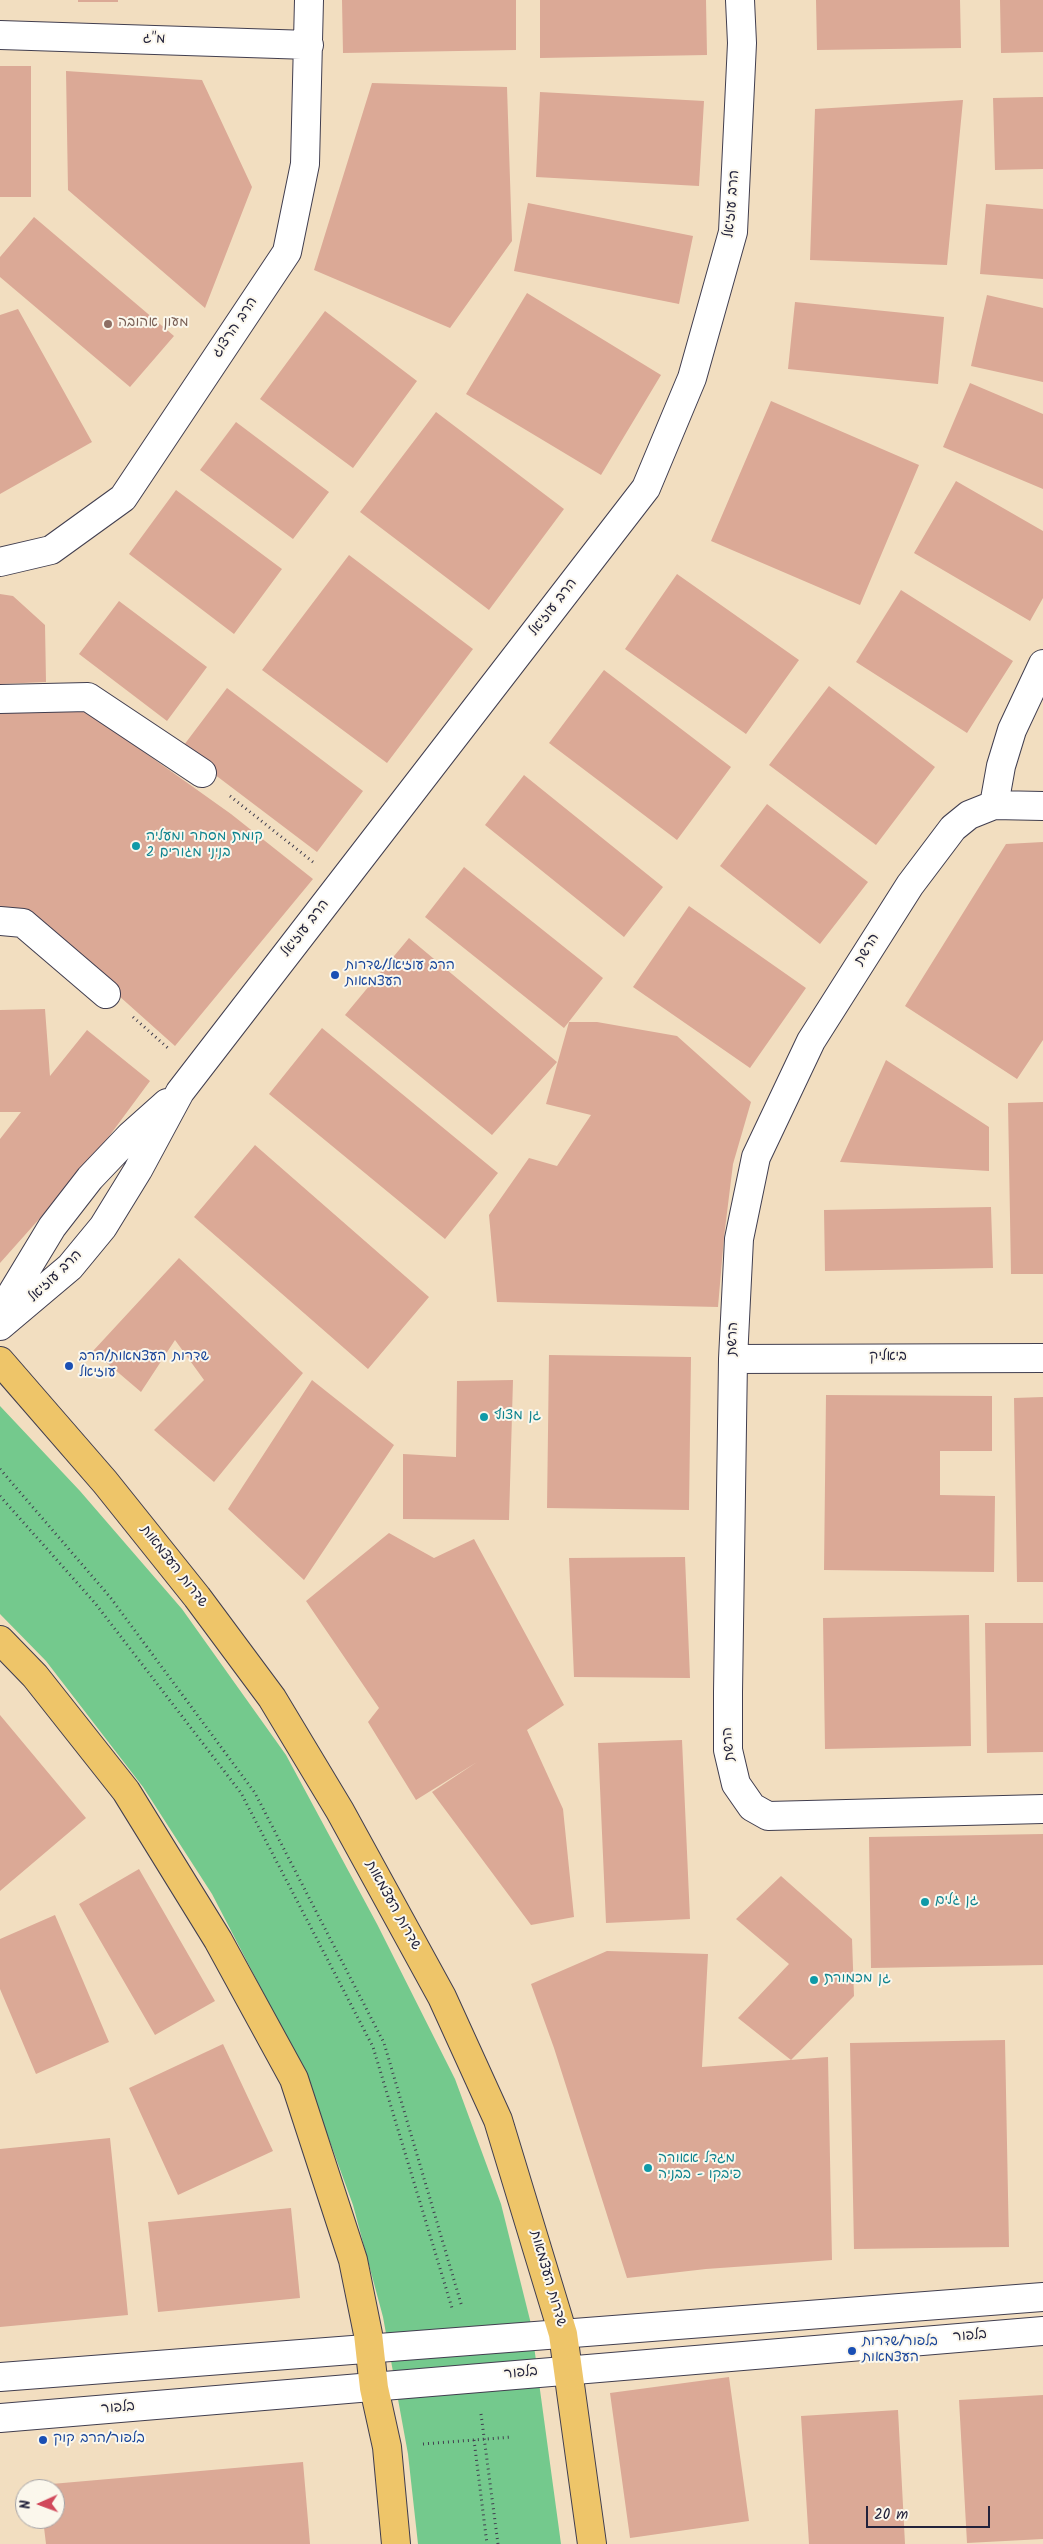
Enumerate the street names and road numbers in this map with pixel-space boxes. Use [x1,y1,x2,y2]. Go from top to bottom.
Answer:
street label: מ"ג [142,31,166,49]
street label: הרב עוזיאל [722,169,744,239]
street label: הרב הרצוג [210,295,262,361]
street label: הרב עוזיאל [526,576,582,640]
street label: הרב עוזיאל [278,897,334,961]
street label: הרשת [852,931,884,969]
street label: הרב עוזיאל [26,1247,86,1307]
street label: הרשת [725,1322,743,1356]
street label: ביאליק [869,1350,907,1366]
street label: שדרות העצמאות [136,1523,210,1611]
street label: הרשת [720,1726,740,1762]
street label: שדרות העצמאות [361,1858,423,1954]
street label: שדרות העצמאות [525,2229,569,2329]
street label: בלפור [952,2327,988,2347]
street label: בלפור [503,2364,539,2384]
street label: בלפור [100,2399,136,2419]

